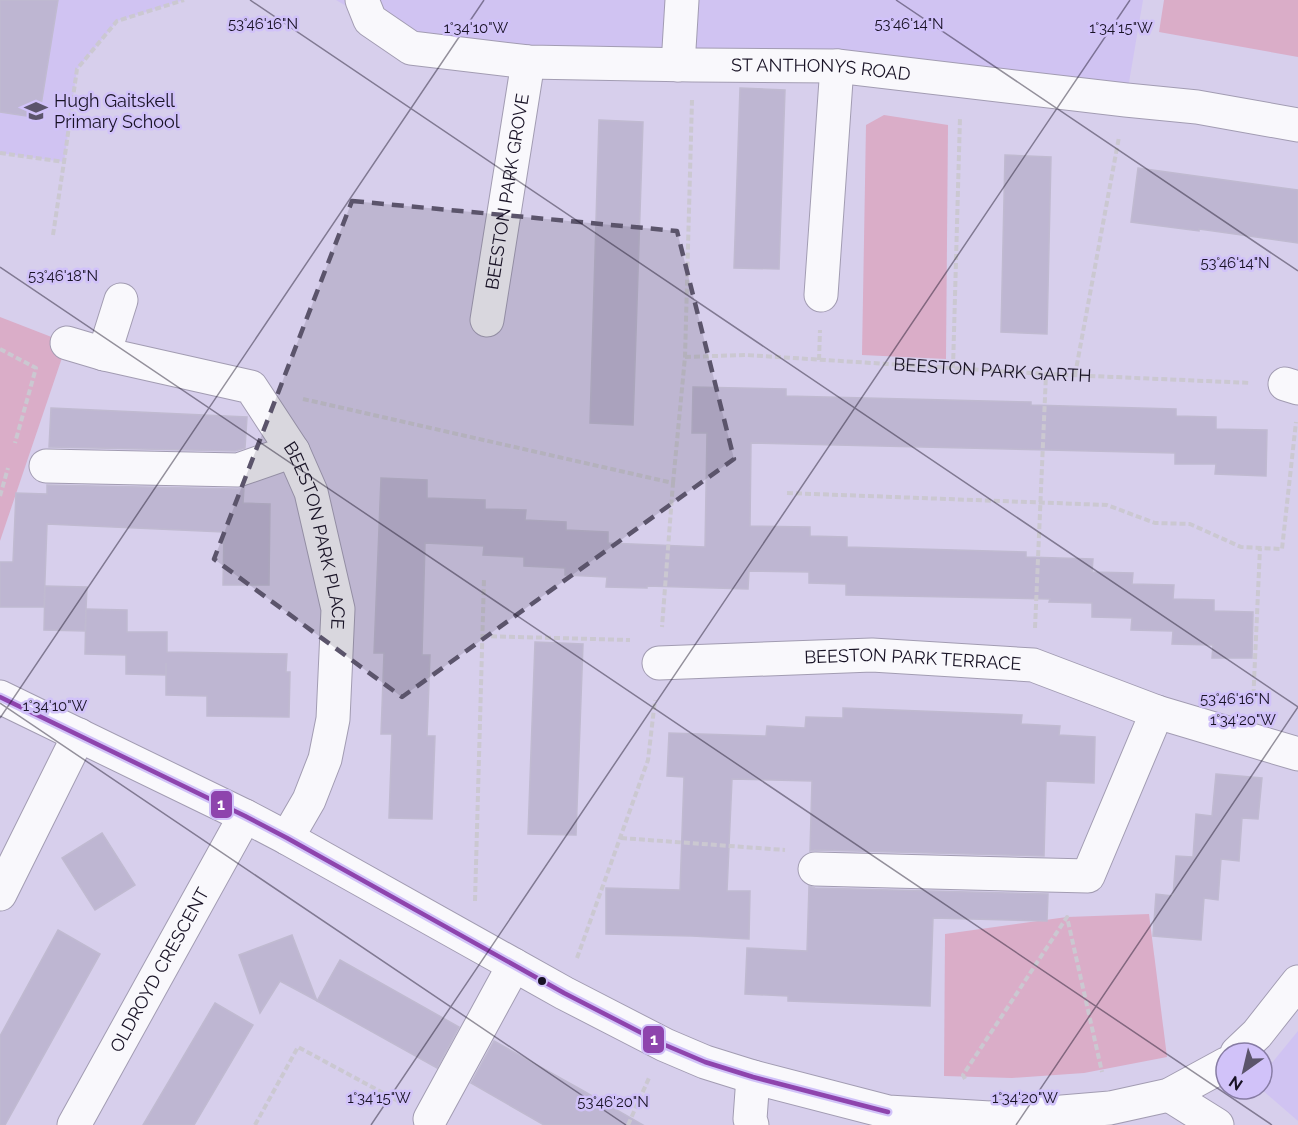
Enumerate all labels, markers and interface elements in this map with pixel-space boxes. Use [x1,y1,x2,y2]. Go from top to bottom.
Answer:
text: 53°46'16"N [228,15,298,33]
text: 53°46'14"N [874,15,944,33]
text: 1°34'10"W [444,19,509,37]
text: 1°34'15"W [1089,19,1153,37]
street label: ST ANTHONYS ROAD [731,54,912,85]
place label: Hugh Gaitskell Primary School [54,90,180,132]
street label: BEESTON PARK GROVE [481,92,533,291]
school or university icon: Hugh Gaitskell Primary School [23,98,49,124]
text: 53°46'14"N [1200,254,1270,272]
text: 53°46'18"N [28,267,98,285]
street label: BEESTON PARK GARTH [893,353,1092,386]
street label: BEESTON PARK PLACE [280,437,349,630]
street label: BEESTON PARK TERRACE [804,644,1022,674]
text: 53°46'16"N [1200,690,1270,708]
text: 1°34'10"W [23,697,88,715]
text: 1°34'20"W [1210,711,1276,729]
line badge: 1 [210,790,233,819]
text: 1 [217,795,225,814]
street label: OLDROYD CRESCENT [105,884,213,1056]
unlabelled marker [536,975,548,987]
line badge: 1 [642,1025,665,1054]
text: 1 [650,1030,658,1049]
north arrow [1214,1041,1274,1101]
text: N [1226,1072,1246,1094]
text: 1°34'15"W [347,1089,411,1107]
text: 1°34'20"W [992,1089,1058,1107]
text: 53°46'20"N [577,1093,649,1111]

